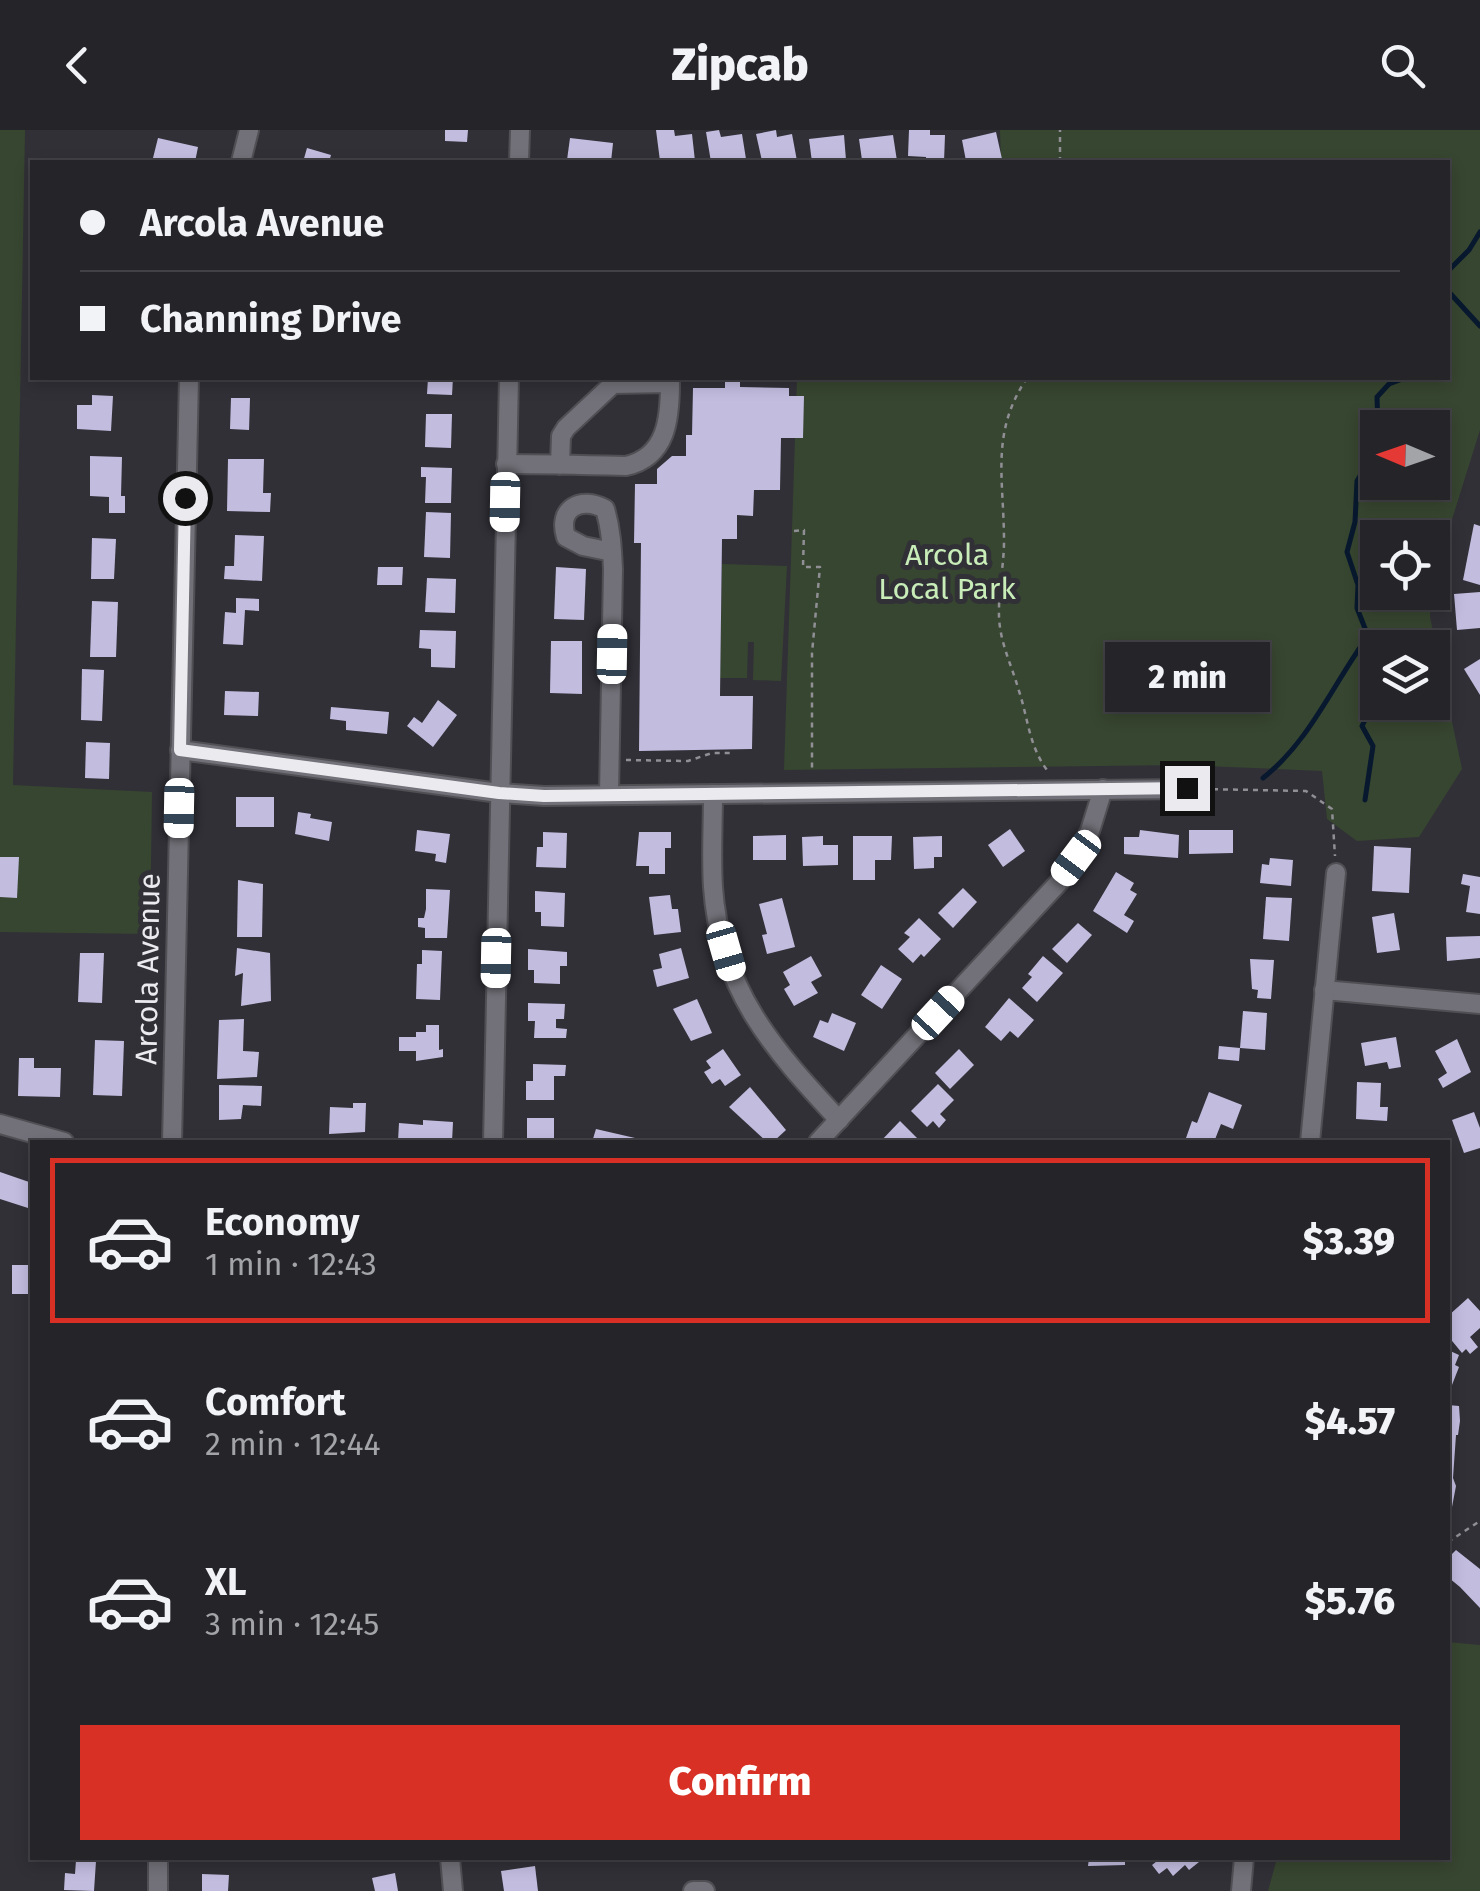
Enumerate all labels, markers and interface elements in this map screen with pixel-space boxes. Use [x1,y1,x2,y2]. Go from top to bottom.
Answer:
icon: back [50,38,105,93]
text: Zipcab [671,38,809,92]
icon: search [1375,38,1430,93]
text: Arcola Avenue [140,200,384,246]
text: Channing Drive [140,296,402,342]
north arrow [1360,410,1450,500]
map controls [1360,410,1450,720]
car [489,472,521,532]
route start [163,476,208,521]
button: locate [1360,520,1450,610]
park label: Arcola Local Park [878,537,1016,607]
car [596,624,628,684]
button: layers [1360,630,1450,720]
callout: 2 min [1104,643,1270,713]
text: 2 min [1148,658,1227,696]
route end [1165,766,1210,811]
car [163,778,195,838]
car [1046,825,1106,891]
street label: Arcola Avenue [128,873,168,1065]
car [703,918,749,984]
car [480,928,512,988]
car [907,981,969,1045]
icon: car [85,1196,175,1286]
text: Economy [205,1199,360,1245]
text: $3.39 [1303,1218,1395,1264]
text: 1 min · 12:43 [205,1245,377,1283]
icon: car [85,1376,175,1466]
text: Comfort [205,1379,346,1425]
text: $4.57 [1305,1398,1395,1444]
text: 2 min · 12:44 [205,1425,380,1463]
icon: car [85,1556,175,1646]
text: XL [205,1559,247,1605]
text: $5.76 [1305,1578,1395,1624]
text: 3 min · 12:45 [205,1605,379,1643]
button: Confirm [80,1725,1400,1840]

